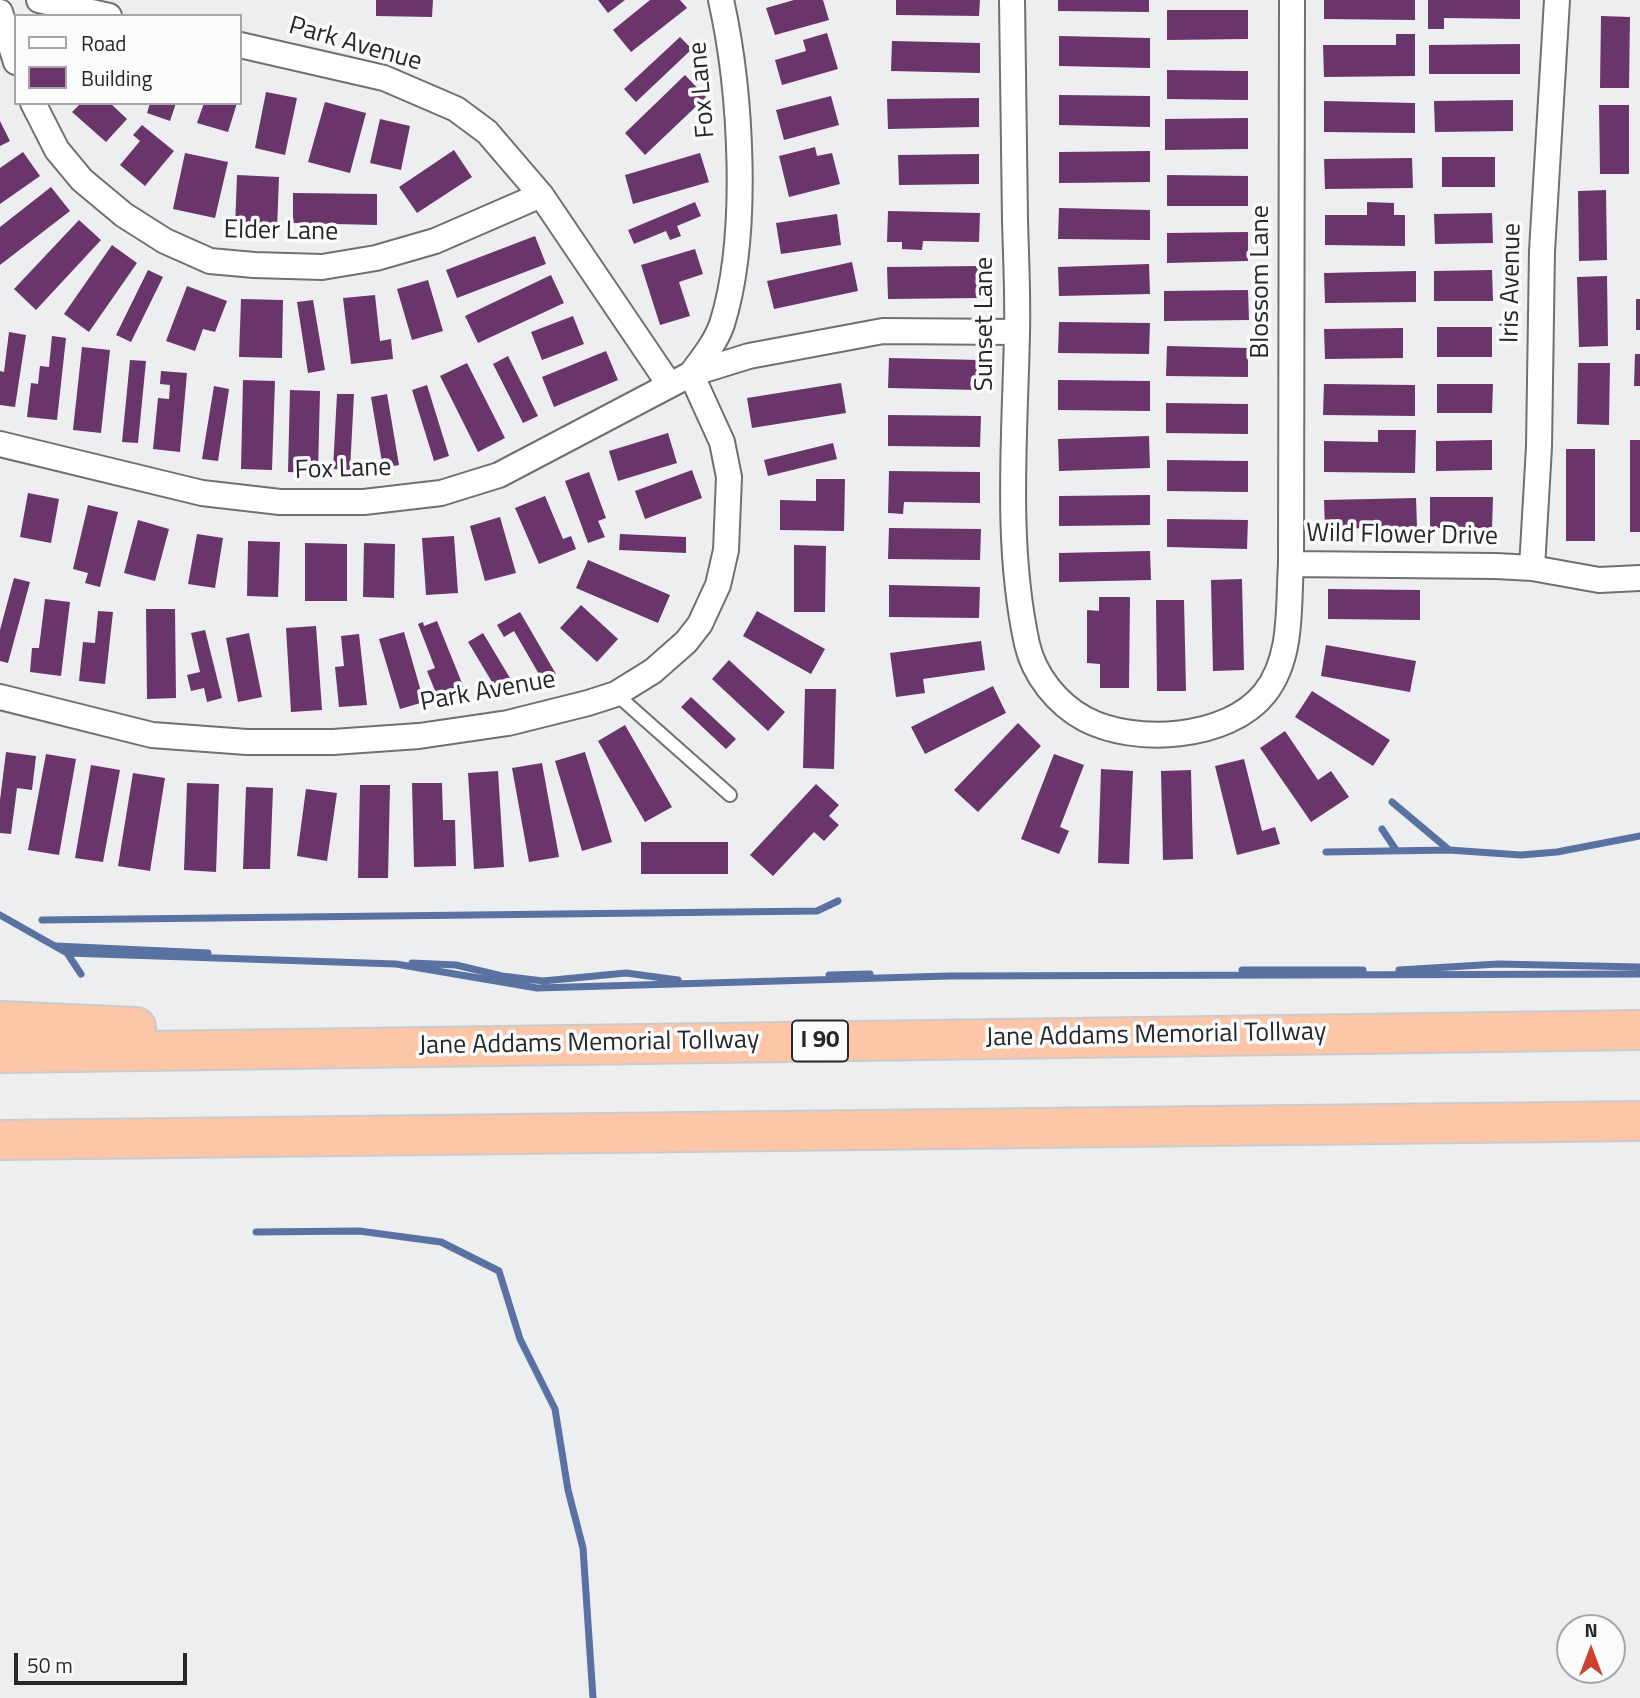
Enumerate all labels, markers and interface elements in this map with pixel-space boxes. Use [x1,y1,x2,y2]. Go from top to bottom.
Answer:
street label: Park Avenue [285,11,425,79]
legend [14,14,242,105]
text: Road [81,27,126,59]
street label: Fox Lane [683,40,723,140]
text: Building [81,62,152,94]
street label: Blossom Lane [1246,205,1278,359]
street label: Elder Lane [223,215,339,249]
street label: Iris Avenue [1495,223,1529,343]
street label: Sunset Lane [970,257,1002,391]
street label: Fox Lane [294,453,392,487]
street label: Wild Flower Drive [1306,519,1498,553]
street label: Park Avenue [418,665,558,719]
street label: Jane Addams Memorial Tollway [985,1017,1327,1055]
road number: I 90 [792,1021,848,1062]
street label: Jane Addams Memorial Tollway [418,1025,760,1063]
north arrow [1556,1614,1626,1684]
text: N [1584,1615,1598,1644]
scale bar [18,1638,191,1682]
text: 50 m [27,1649,73,1681]

